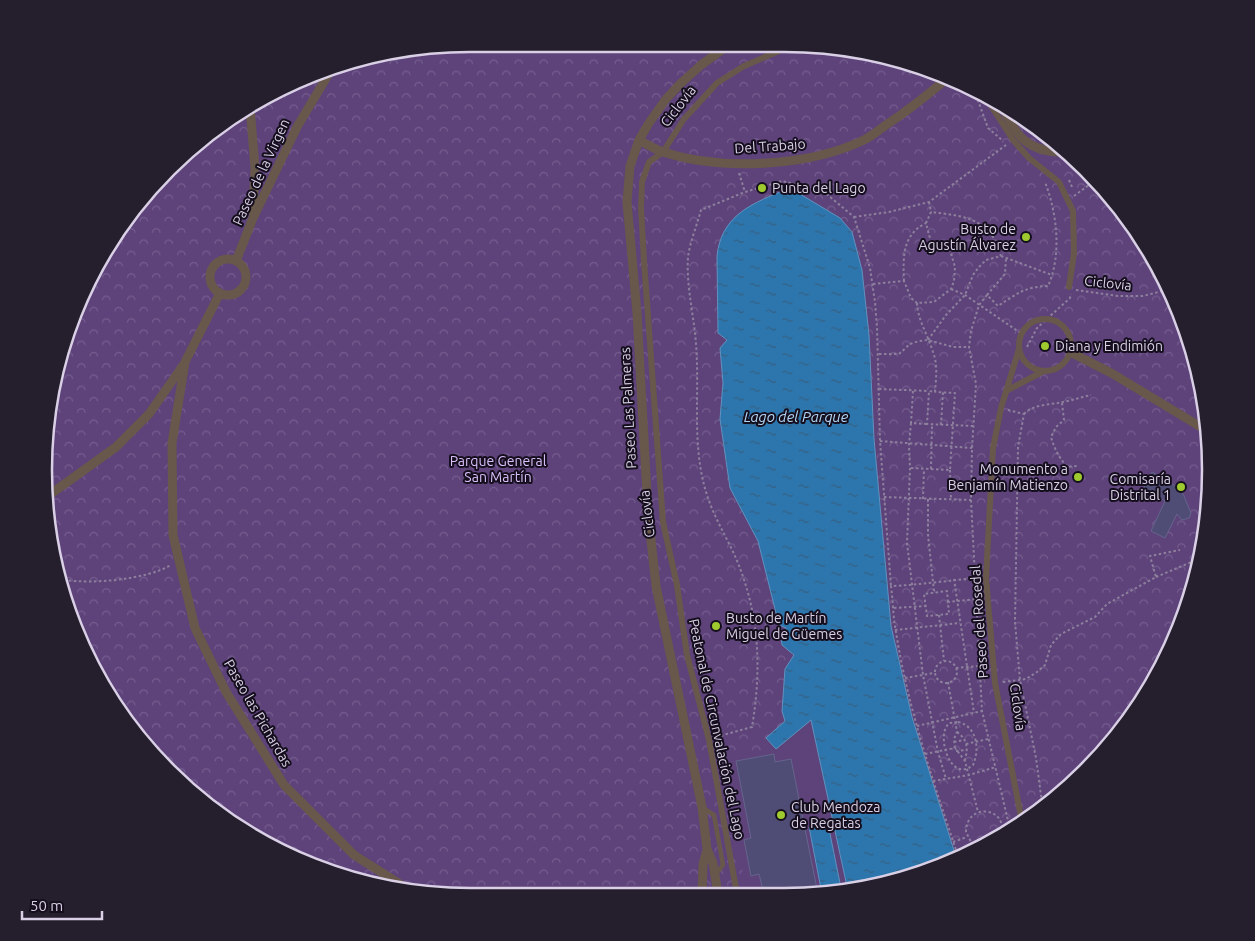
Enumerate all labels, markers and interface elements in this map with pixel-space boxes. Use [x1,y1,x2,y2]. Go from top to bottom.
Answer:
street label: Ciclovía [657,82,699,130]
street label: Paseo de la Virgen [229,116,293,228]
street label: Del Trabajo [734,136,806,156]
place label: Punta del Lago [772,180,866,196]
marker: Punta del Lago [756,182,768,194]
place label: Busto de Agustín Álvarez [918,221,1016,253]
marker: Busto de Agustín Álvarez [1020,231,1032,243]
street label: Ciclovía [1083,273,1133,293]
place label: Diana y Endimión [1055,338,1163,354]
marker: Diana y Endimión [1039,340,1051,352]
street label: Paseo Las Palmeras [617,347,639,469]
water label: Lago del Parque [744,408,849,425]
park label: Parque General San Martín [450,453,547,485]
place label: Monumento a Benjamín Matienzo [948,461,1068,493]
marker: Monumento a Benjamín Matienzo [1072,471,1084,483]
place label: Comisaría Distrital 1 [1110,471,1171,503]
marker: Comisaría Distrital 1 [1175,481,1187,493]
street label: Ciclovía [636,489,658,539]
street label: Paseo del Rosedal [967,565,991,679]
place label: Busto de Martín Miguel de Güemes [726,610,842,642]
street label: Peatonal de Circunvalación del Lago [686,617,748,841]
marker: Busto de Martín Miguel de Güemes [710,620,722,632]
street label: Paseo las Pichardas [221,657,295,769]
street label: Ciclovía [1007,682,1029,732]
place label: Club Mendoza de Regatas [791,799,880,831]
marker: Club Mendoza de Regatas [775,809,787,821]
scale bar [22,888,102,920]
text: 50 m [30,897,63,914]

